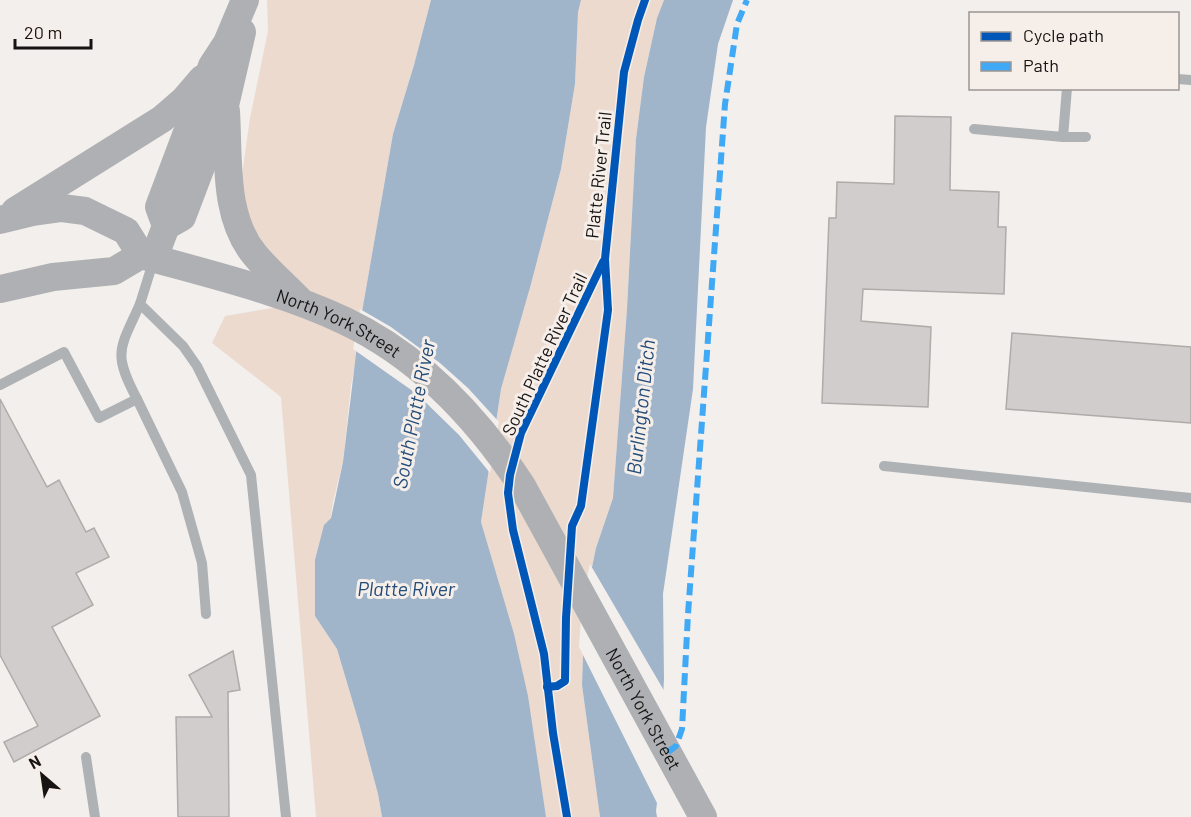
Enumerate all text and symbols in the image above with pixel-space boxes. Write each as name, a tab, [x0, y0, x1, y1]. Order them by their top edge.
scale bar	[15, 12, 92, 50]
legend	[969, 12, 1179, 90]
text: 20 m	[24, 21, 62, 43]
text: Cycle path	[1023, 24, 1104, 46]
text: Path	[1023, 54, 1059, 76]
street label: Platte River Trail	[580, 111, 616, 239]
street label: South Platte River Trail	[497, 269, 591, 439]
street label: North York Street	[274, 284, 405, 362]
water label: South Platte River	[387, 336, 439, 491]
water label: Burlington Ditch	[621, 338, 659, 476]
water label: Platte River	[357, 576, 456, 600]
street label: North York Street	[602, 644, 686, 774]
north arrow	[12, 745, 72, 805]
text: N	[25, 751, 44, 772]

